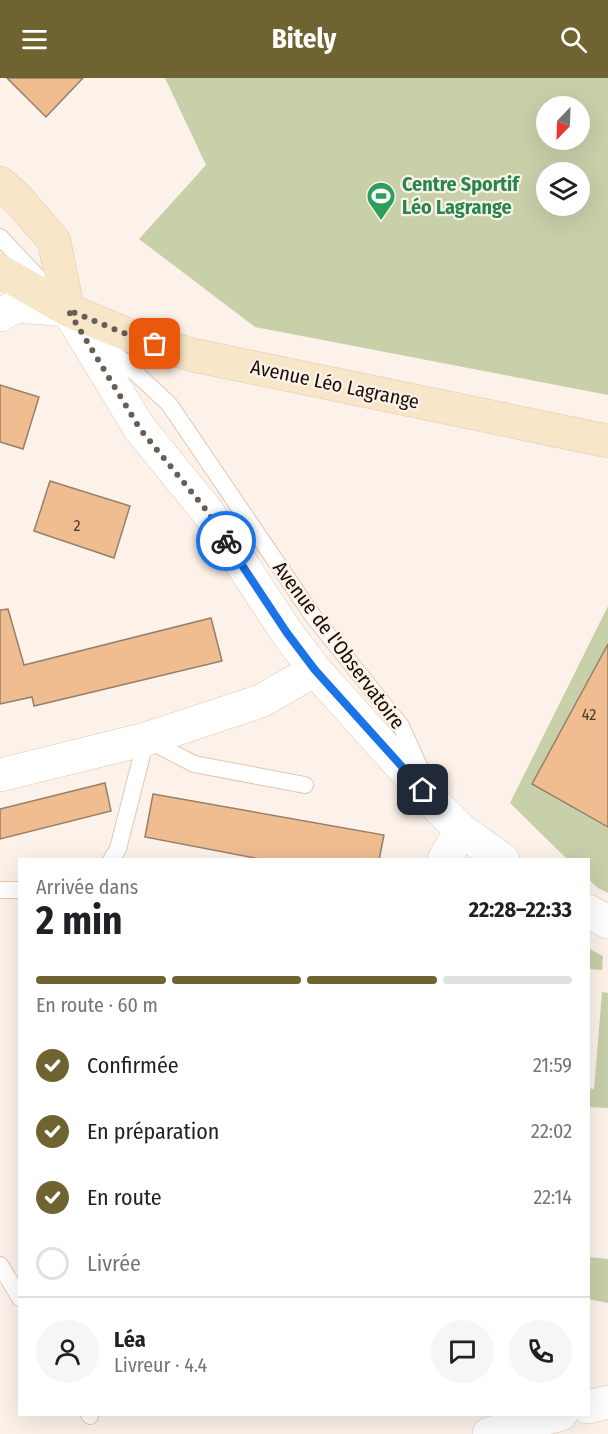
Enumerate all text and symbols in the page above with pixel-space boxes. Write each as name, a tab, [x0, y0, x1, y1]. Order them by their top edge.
icon: menu	[18, 23, 51, 56]
text: Bitely	[272, 23, 336, 55]
icon: search	[557, 23, 590, 56]
north arrow	[536, 96, 590, 150]
map controls	[536, 96, 590, 216]
button: layers	[536, 162, 590, 216]
place label: Centre Sportif Léo Lagrange	[402, 172, 520, 219]
sports icon: Centre Sportif Léo Lagrange	[365, 180, 397, 222]
pin	[129, 318, 180, 369]
icon: bag	[138, 327, 171, 360]
street label: Avenue Léo Lagrange	[249, 354, 421, 414]
courier	[196, 511, 256, 571]
house number: 2	[73, 516, 81, 535]
icon: bike	[210, 525, 243, 558]
street label: Avenue de l'Observatoire	[268, 556, 410, 734]
house number: 42	[582, 705, 596, 724]
pin	[397, 764, 448, 815]
icon: home	[406, 773, 439, 806]
text: Arrivée dans	[36, 875, 138, 899]
text: 22:28–22:33	[469, 896, 572, 923]
text: 2 min	[36, 898, 122, 944]
text: En route · 60 m	[36, 993, 158, 1017]
icon: check	[36, 1049, 69, 1082]
text: Confirmée	[87, 1052, 179, 1079]
text: 21:59	[533, 1053, 572, 1077]
icon: check	[36, 1115, 69, 1148]
text: En préparation	[87, 1118, 219, 1145]
text: 22:02	[531, 1119, 572, 1143]
icon: check	[36, 1181, 69, 1214]
text: En route	[87, 1184, 162, 1211]
text: 22:14	[533, 1185, 572, 1209]
text: Livrée	[87, 1250, 141, 1277]
button: person	[36, 1320, 99, 1383]
button: chat	[431, 1320, 494, 1383]
button: phone	[509, 1320, 572, 1383]
text: Léa	[114, 1326, 146, 1353]
text: Livreur · 4.4	[114, 1353, 207, 1377]

